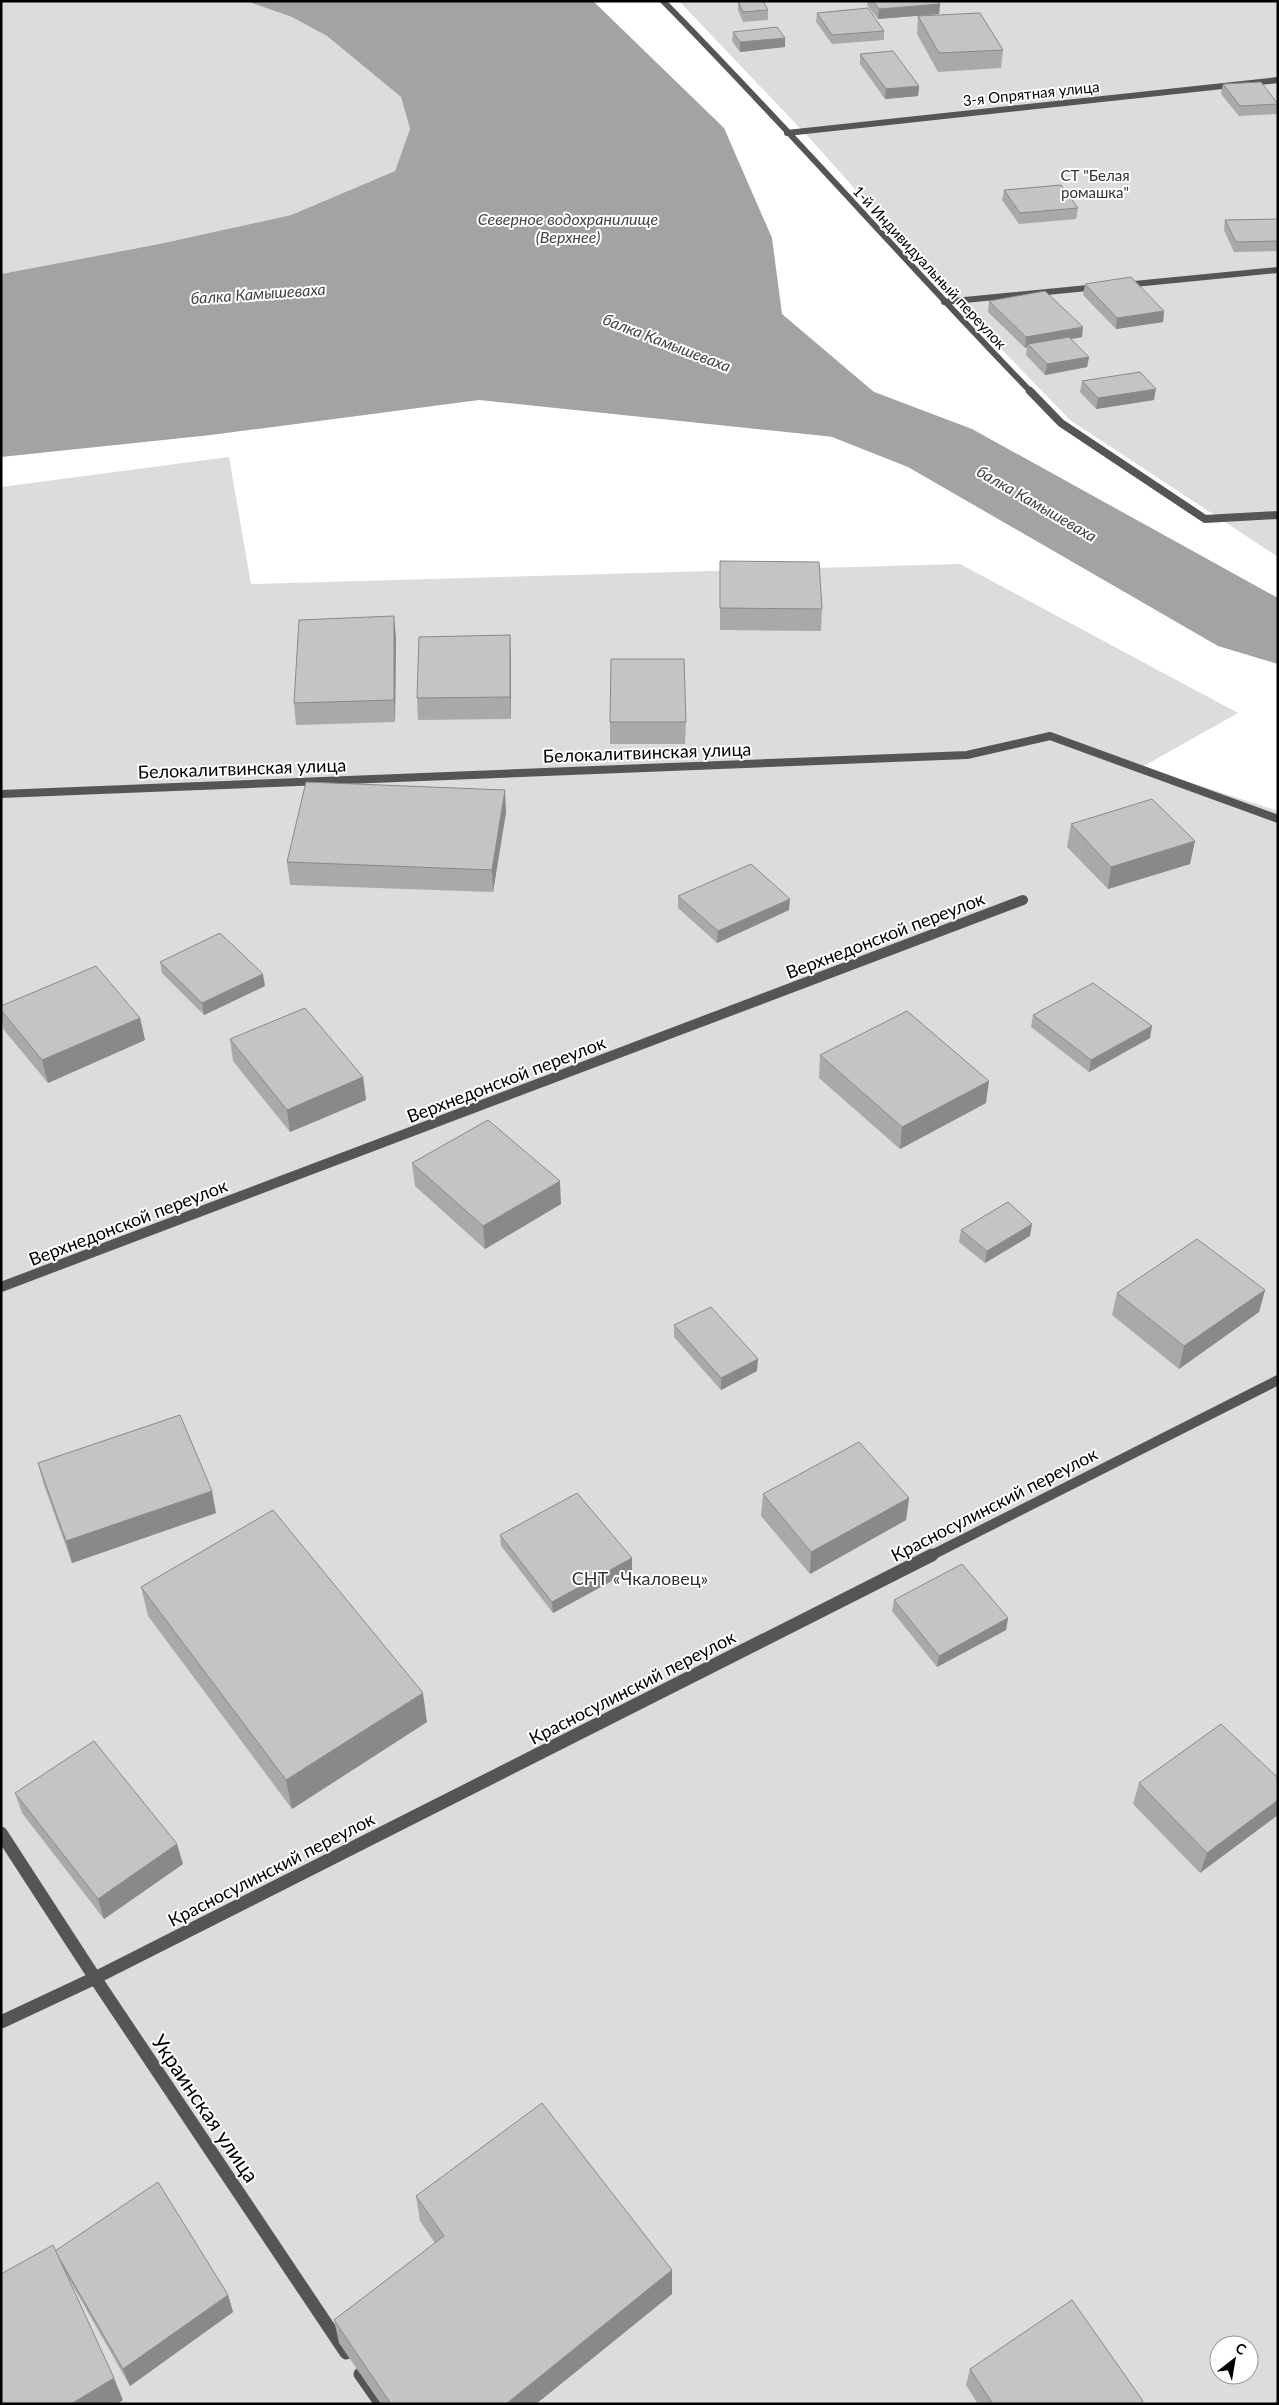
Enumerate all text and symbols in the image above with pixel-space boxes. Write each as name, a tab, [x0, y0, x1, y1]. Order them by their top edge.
street label: 3-я Опрятная улица	[962, 77, 1100, 109]
park label: СТ "Белая ромашка"	[1060, 166, 1130, 201]
street label: 1-й Индивидуальный переулок	[850, 182, 1011, 353]
water label: Северное водохранилище (Верхнее)	[478, 209, 658, 246]
water label: балка Камышеваха	[190, 279, 326, 307]
water label: балка Камышеваха	[600, 309, 734, 375]
water label: балка Камышеваха	[974, 461, 1100, 545]
street label: Белокалитвинская улица	[542, 737, 752, 767]
street label: Белокалитвинская улица	[137, 753, 347, 783]
street label: Верхнедонской переулок	[783, 887, 988, 983]
street label: Верхнедонской переулок	[404, 1031, 609, 1127]
street label: Верхнедонской переулок	[26, 1174, 231, 1270]
street label: Красносулинский переулок	[887, 1442, 1101, 1566]
park label: СНТ «Чкаловец»	[572, 1567, 708, 1589]
street label: Красносулинский переулок	[525, 1625, 739, 1749]
street label: Красносулинский переулок	[164, 1807, 378, 1931]
street label: Украинская улица	[147, 2029, 265, 2187]
north arrow	[1209, 2335, 1259, 2385]
text: С	[1233, 2339, 1250, 2358]

